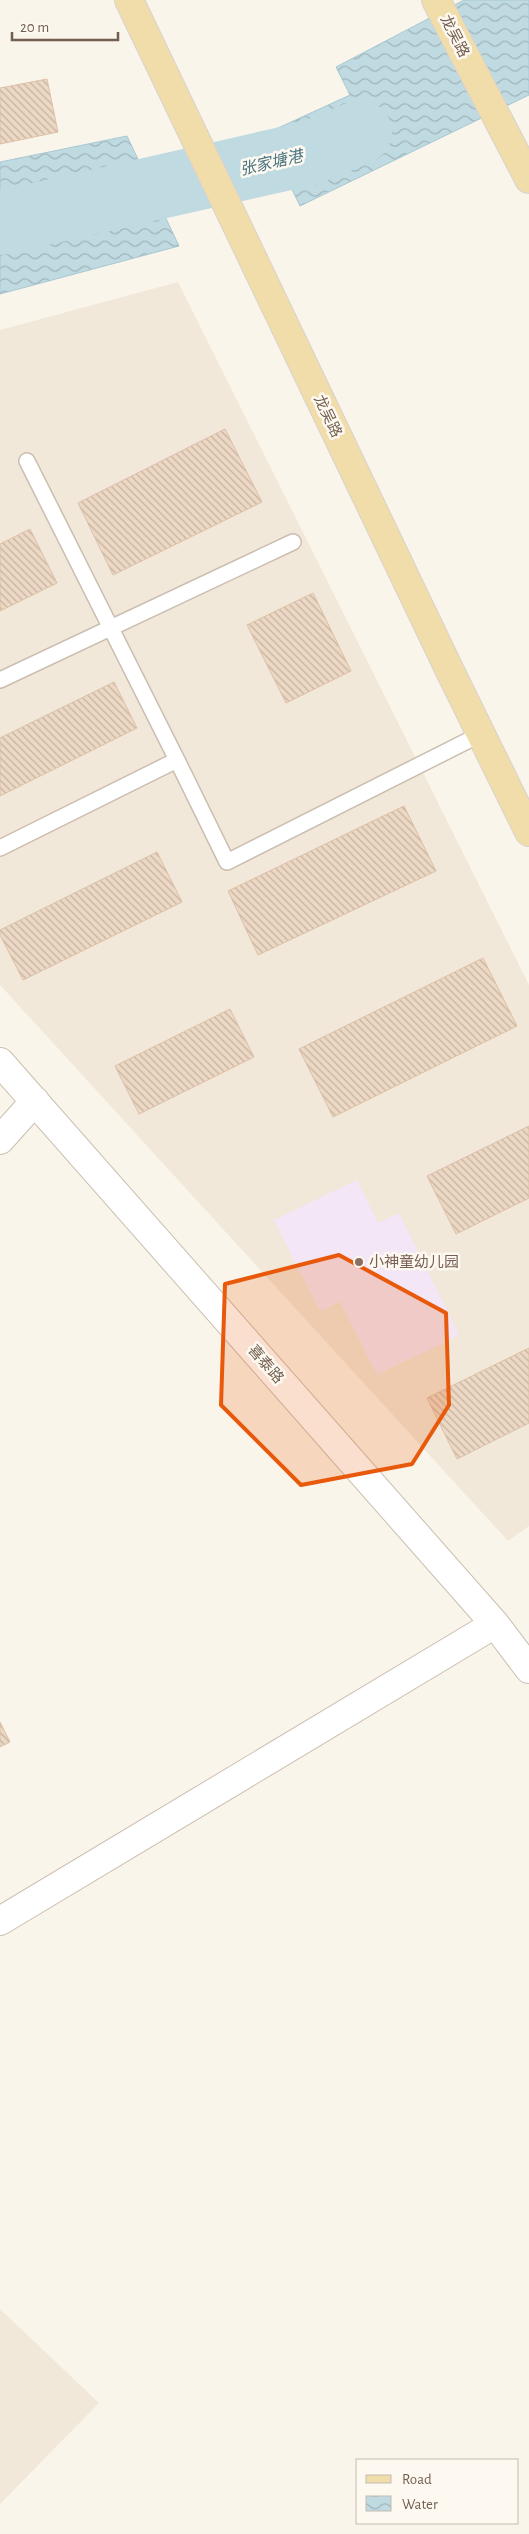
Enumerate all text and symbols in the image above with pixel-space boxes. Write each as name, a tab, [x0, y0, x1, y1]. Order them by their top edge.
scale bar	[12, 10, 119, 42]
street label: 龙吴路	[438, 12, 473, 60]
text: 20 m	[20, 20, 49, 35]
water label: 张家塘港	[238, 147, 306, 178]
street label: 龙吴路	[311, 392, 346, 440]
place label: 小神童幼儿园	[369, 1254, 459, 1270]
marker: 小神童幼儿园	[353, 1256, 365, 1268]
street label: 喜泰路	[245, 1342, 287, 1386]
legend	[356, 2459, 519, 2524]
text: Road	[402, 2472, 432, 2487]
text: Water	[402, 2497, 438, 2512]

